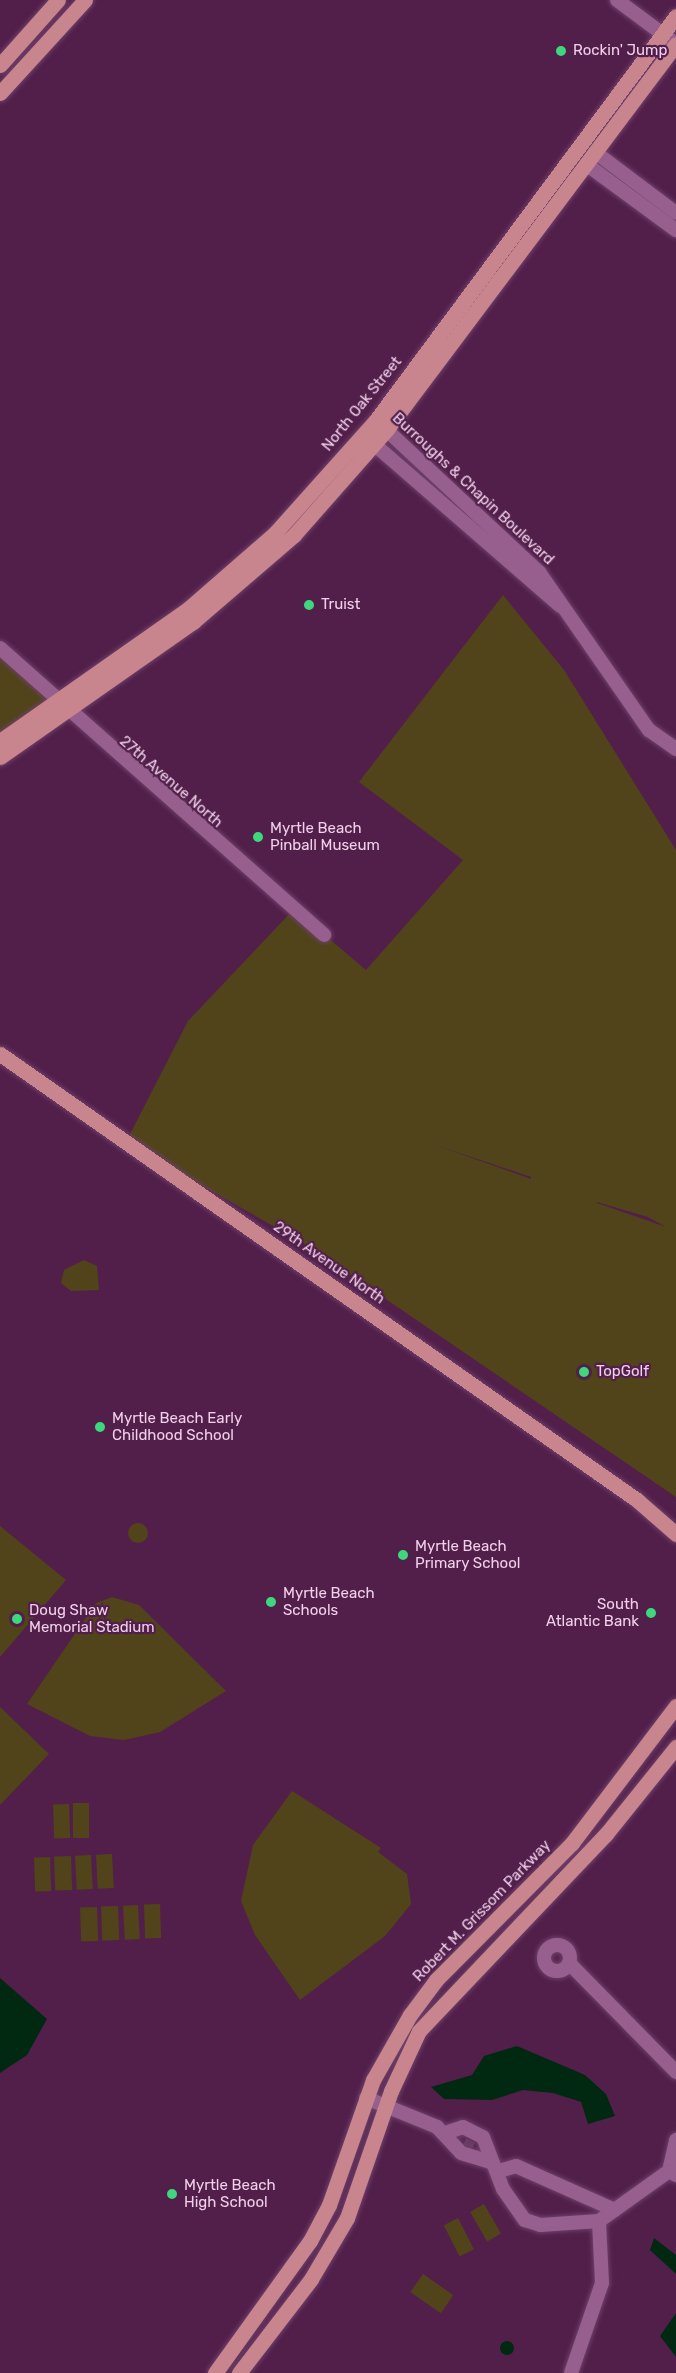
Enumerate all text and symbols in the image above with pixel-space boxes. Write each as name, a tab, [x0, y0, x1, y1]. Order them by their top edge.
place label: Rockin' Jump	[573, 42, 667, 60]
marker: Rockin' Jump	[554, 44, 568, 58]
street label: North Oak Street	[318, 353, 406, 455]
street label: Burroughs & Chapin Boulevard	[388, 409, 558, 569]
place label: Truist	[321, 596, 360, 614]
marker: Truist	[302, 598, 316, 612]
street label: 27th Avenue North	[116, 732, 226, 832]
place label: Myrtle Beach Pinball Museum	[270, 819, 380, 854]
marker: Myrtle Beach Pinball Museum	[251, 830, 265, 844]
street label: 29th Avenue North	[270, 1218, 388, 1308]
place label: TopGolf	[596, 1363, 649, 1381]
marker: TopGolf	[577, 1365, 591, 1379]
place label: Myrtle Beach Early Childhood School	[112, 1409, 242, 1444]
marker: Myrtle Beach Early Childhood School	[93, 1420, 107, 1434]
place label: Myrtle Beach Primary School	[415, 1537, 521, 1572]
marker: Myrtle Beach Primary School	[396, 1548, 410, 1562]
place label: Myrtle Beach Schools	[283, 1584, 375, 1619]
marker: Myrtle Beach Schools	[264, 1595, 278, 1609]
place label: South Atlantic Bank	[546, 1595, 639, 1630]
place label: Doug Shaw Memorial Stadium	[29, 1601, 155, 1636]
marker: South Atlantic Bank	[644, 1606, 658, 1620]
marker: Doug Shaw Memorial Stadium	[10, 1612, 24, 1626]
street label: Robert M. Grissom Parkway	[410, 1836, 554, 1986]
place label: Myrtle Beach High School	[184, 2176, 276, 2211]
marker: Myrtle Beach High School	[165, 2187, 179, 2201]

